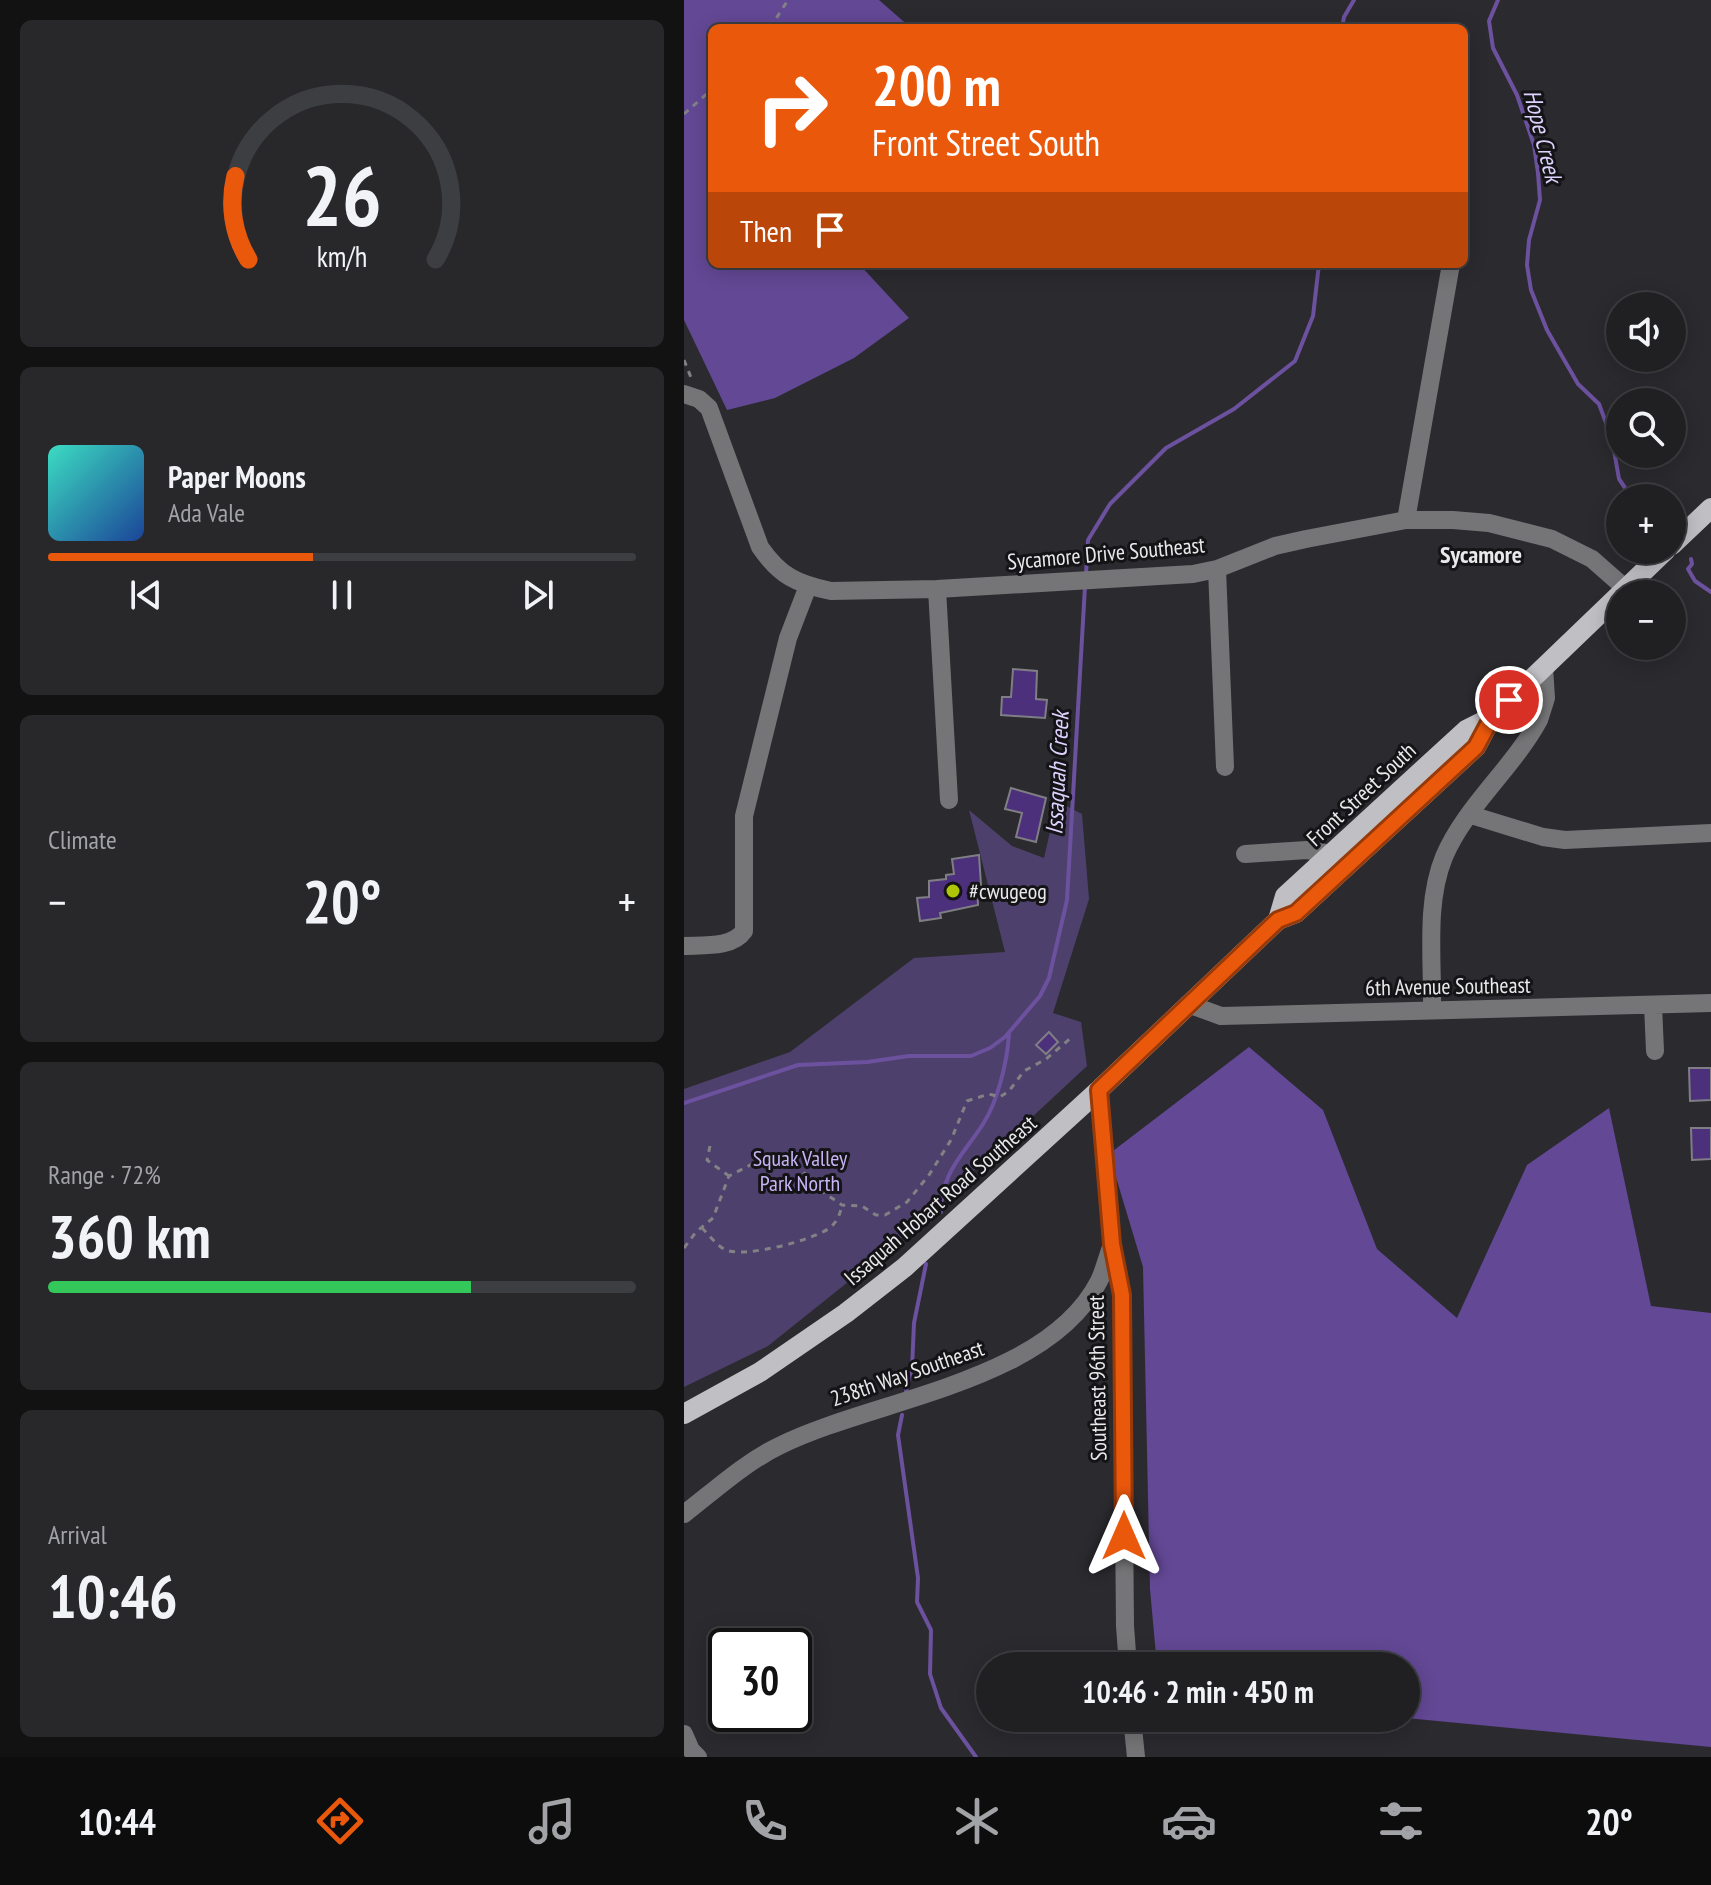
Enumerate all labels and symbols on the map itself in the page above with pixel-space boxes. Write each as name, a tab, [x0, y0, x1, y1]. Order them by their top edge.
water label: Hope Creek	[1516, 86, 1570, 188]
street label: Sycamore Drive Southeast	[1006, 530, 1206, 576]
district label: Sycamore	[1440, 539, 1522, 570]
pin	[1475, 666, 1543, 734]
water label: Issaquah Creek	[1038, 708, 1076, 836]
street label: Front Street South	[1300, 736, 1422, 852]
place label: #cwugeog	[969, 877, 1047, 905]
marker: #cwugeog	[944, 882, 962, 900]
street label: 6th Avenue Southeast	[1365, 971, 1531, 1001]
street label: Issaquah Hobart Road Southeast	[838, 1109, 1042, 1291]
park label: Squak Valley Park North	[753, 1144, 848, 1197]
street label: Southeast 96th Street	[1082, 1295, 1112, 1461]
street label: 238th Way Southeast	[827, 1334, 987, 1412]
position arrow	[1082, 1494, 1166, 1578]
speed limit sign: 30	[708, 1628, 812, 1732]

